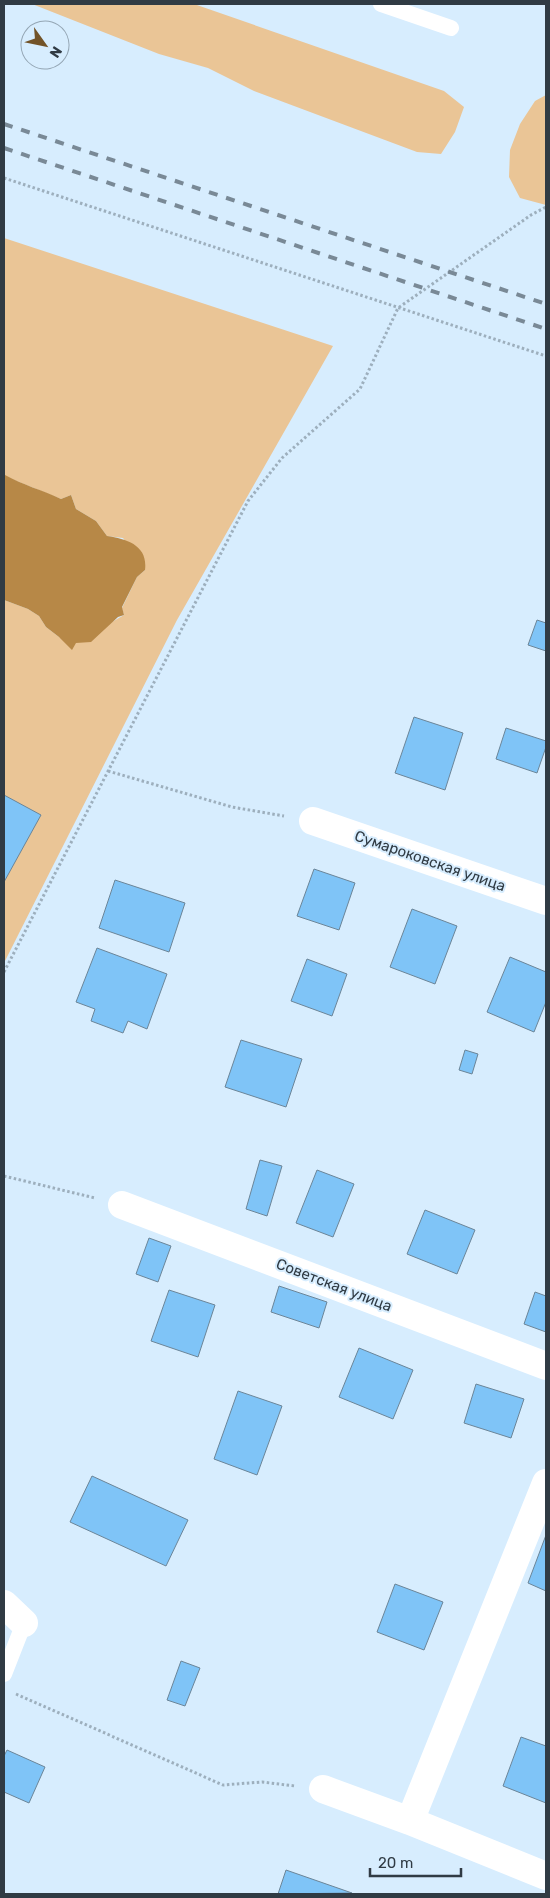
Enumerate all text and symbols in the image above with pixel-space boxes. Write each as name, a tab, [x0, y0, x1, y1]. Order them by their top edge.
north arrow	[20, 20, 70, 70]
text: N	[46, 43, 65, 61]
street label: Сумароковская улица	[352, 827, 508, 895]
street label: Советская улица	[273, 1255, 395, 1315]
scale bar	[370, 1846, 461, 1878]
text: 20 m	[378, 1854, 413, 1872]

